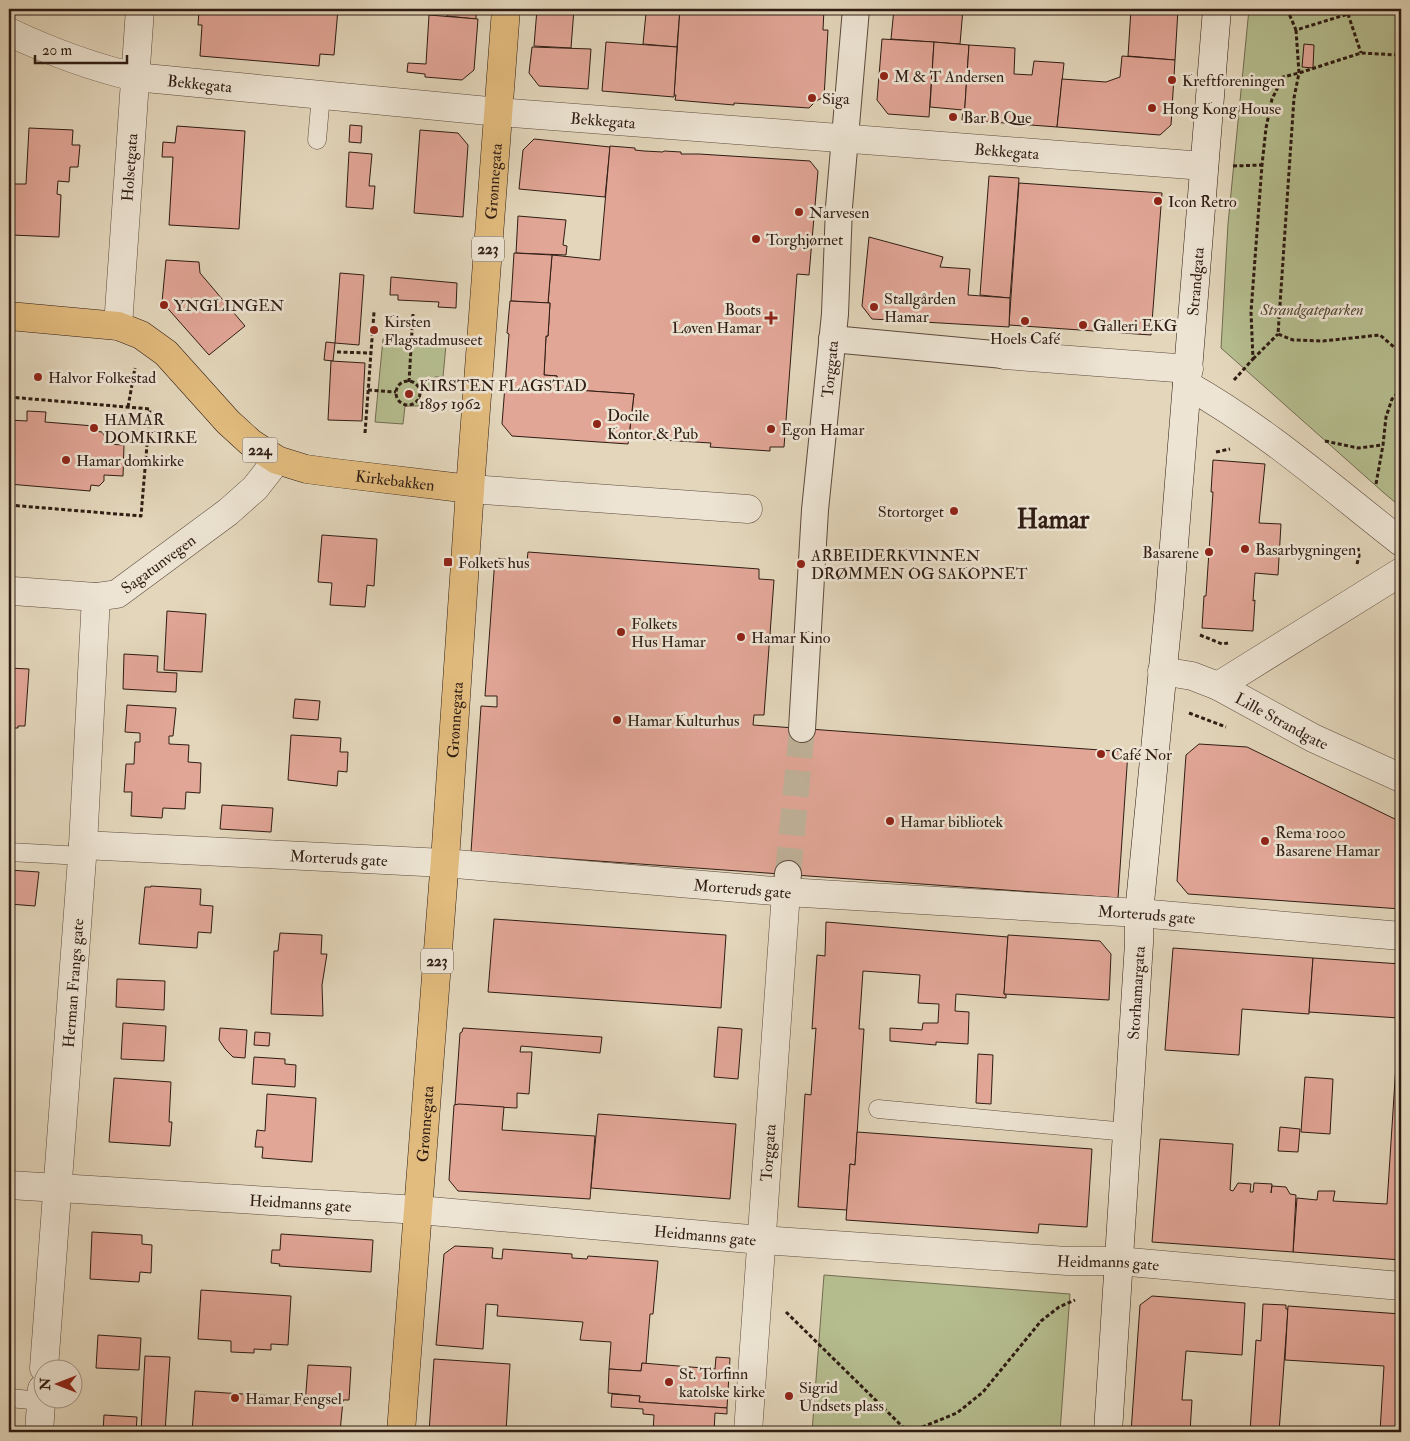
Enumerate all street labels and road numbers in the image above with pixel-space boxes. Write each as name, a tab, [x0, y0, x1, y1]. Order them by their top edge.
street label: Bekkegata	[166, 71, 233, 97]
street label: Bekkegata	[570, 109, 637, 133]
street label: Holsetgata	[118, 132, 142, 202]
street label: Bekkegata	[974, 139, 1040, 164]
street label: Grønnegata	[481, 142, 507, 220]
road number: 223	[472, 236, 504, 262]
street label: Strandgata	[1183, 246, 1209, 317]
street label: Torggata	[818, 339, 843, 399]
road number: 224	[242, 438, 278, 462]
street label: Kirkebakken	[354, 466, 436, 496]
street label: Sagatunvegen	[117, 530, 200, 599]
street label: Grønnegata	[443, 681, 468, 759]
street label: Lille Strandgate	[1231, 688, 1332, 755]
street label: Morteruds gate	[289, 846, 388, 871]
street label: Morteruds gate	[693, 875, 792, 903]
street label: Morteruds gate	[1097, 902, 1197, 929]
street label: Herman Frangs gate	[59, 917, 89, 1049]
street label: Storhamargata	[1124, 945, 1150, 1040]
road number: 223	[421, 948, 453, 974]
street label: Grønnegata	[413, 1085, 439, 1163]
street label: Torggata	[757, 1123, 781, 1182]
street label: Heidmanns gate	[249, 1191, 352, 1217]
street label: Heidmanns gate	[653, 1222, 757, 1251]
street label: Heidmanns gate	[1056, 1251, 1160, 1276]

